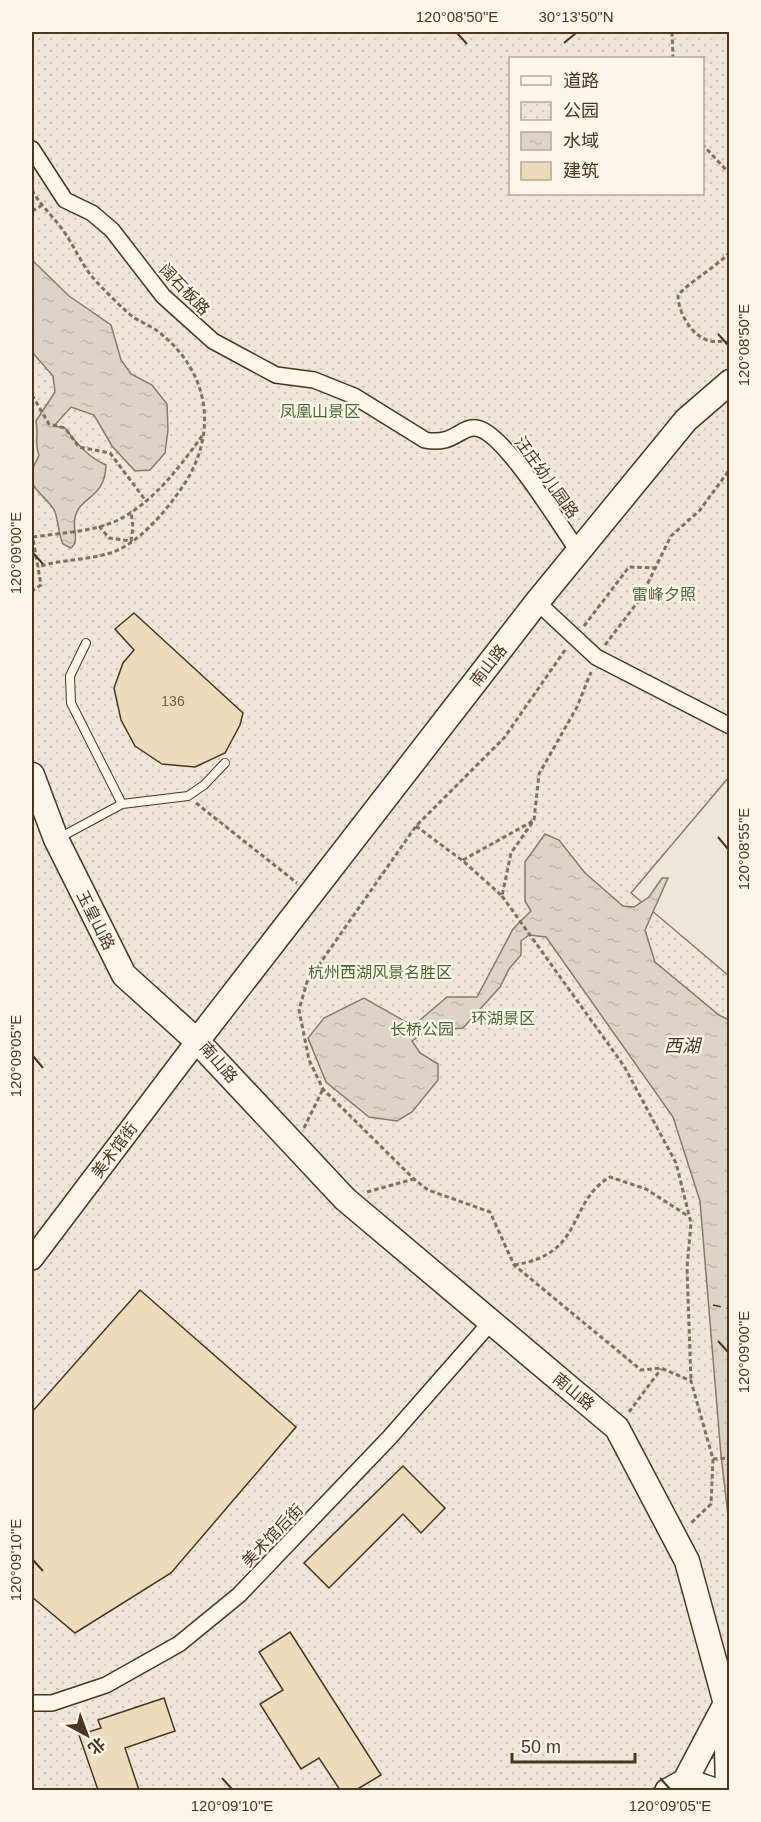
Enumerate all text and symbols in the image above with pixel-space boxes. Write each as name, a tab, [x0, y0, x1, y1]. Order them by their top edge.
text: 120°08'50"E	[416, 8, 498, 25]
text: 30°13'50"N	[538, 8, 614, 25]
legend	[509, 57, 704, 195]
text: 道路	[563, 71, 599, 91]
text: 公园	[563, 101, 599, 121]
text: 水域	[563, 131, 599, 151]
text: 建筑	[563, 161, 599, 181]
street label: 阔石板路	[156, 260, 213, 318]
text: 120°08'50"E	[735, 304, 752, 386]
park label: 凤凰山景区	[280, 403, 360, 420]
street label: 汪庄幼儿园路	[512, 433, 582, 521]
text: 120°09'00"E	[7, 512, 24, 594]
park label: 雷峰夕照	[632, 586, 696, 603]
street label: 南山路	[467, 641, 510, 689]
house number: 136	[161, 693, 185, 709]
text: 120°08'55"E	[735, 808, 752, 890]
street label: 玉皇山路	[73, 888, 118, 953]
park label: 杭州西湖风景名胜区	[308, 964, 452, 981]
park label: 环湖景区	[471, 1010, 535, 1027]
text: 120°09'05"E	[7, 1015, 24, 1097]
park label: 长桥公园	[390, 1021, 454, 1038]
water label: 西湖	[664, 1036, 703, 1056]
street label: 南山路	[196, 1039, 241, 1086]
street label: 美术馆街	[88, 1120, 140, 1181]
text: 120°09'00"E	[735, 1311, 752, 1393]
street label: 南山路	[550, 1369, 598, 1413]
street label: 美术馆后街	[238, 1501, 306, 1570]
text: 120°09'10"E	[7, 1519, 24, 1601]
north arrow	[57, 1705, 117, 1765]
scale bar	[512, 1726, 635, 1764]
text: 北	[85, 1734, 108, 1758]
text: 50 m	[521, 1737, 561, 1757]
text: 120°09'10"E	[191, 1797, 273, 1814]
text: 120°09'05"E	[629, 1797, 711, 1814]

